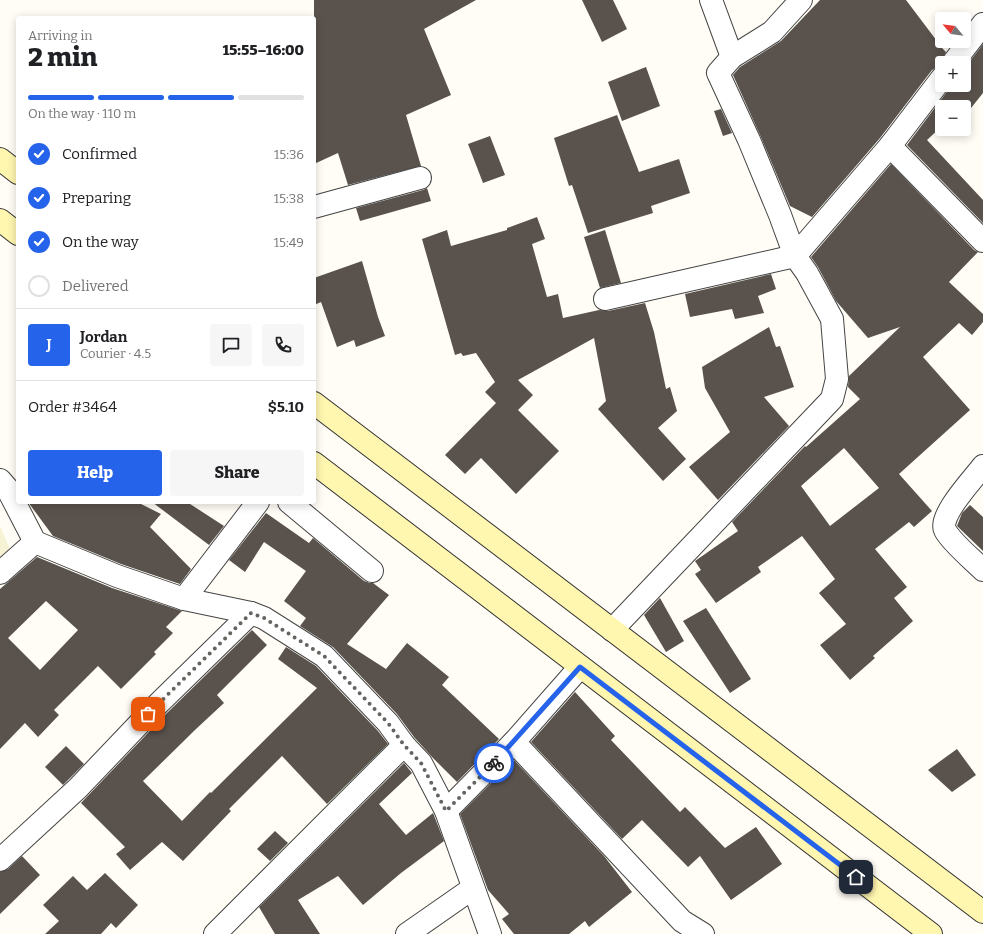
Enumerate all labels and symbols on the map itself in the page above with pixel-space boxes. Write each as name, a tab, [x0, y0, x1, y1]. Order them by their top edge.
north arrow	[935, 12, 971, 48]
pin	[131, 697, 165, 731]
courier	[474, 743, 514, 783]
pin	[839, 860, 873, 894]

